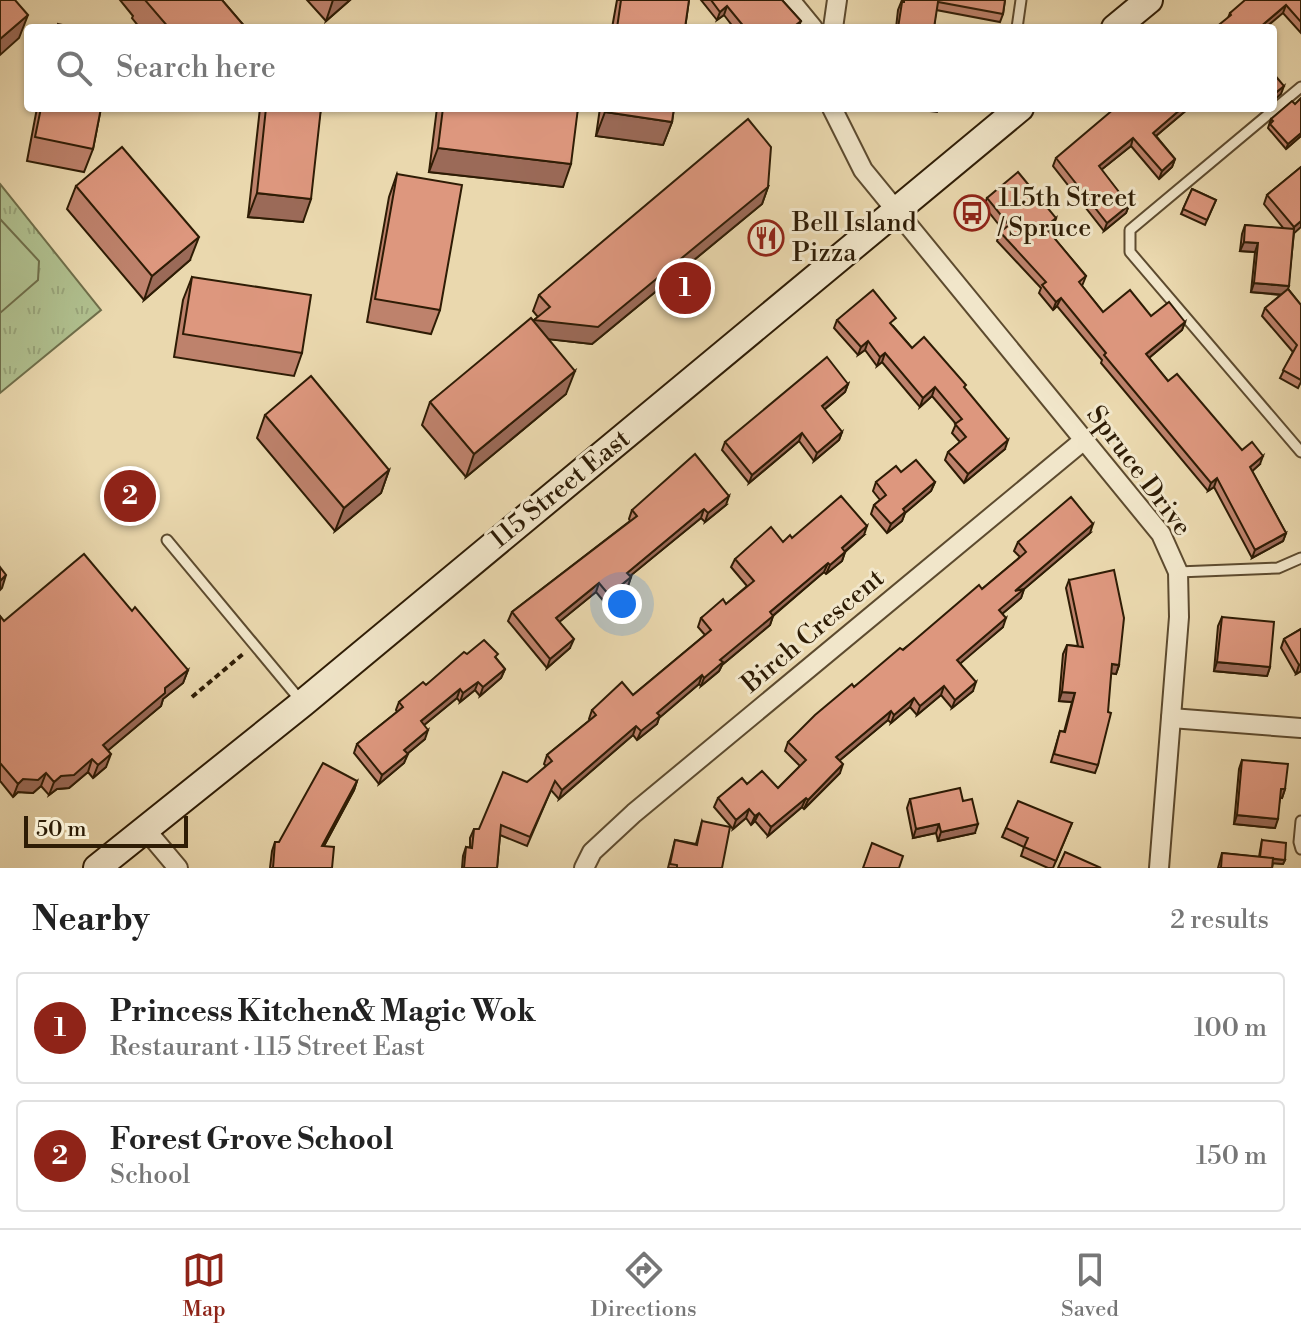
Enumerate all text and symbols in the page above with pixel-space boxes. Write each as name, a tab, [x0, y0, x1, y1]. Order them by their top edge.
search box	[24, 24, 1277, 112]
icon: search	[52, 46, 96, 90]
text: Search here	[116, 49, 276, 87]
place label: 115th Street / Spruce	[997, 182, 1137, 244]
bus stop icon: 115th Street / Spruce	[953, 194, 991, 232]
place label: Bell Island Pizza	[791, 207, 917, 269]
restaurant icon: Bell Island Pizza	[747, 219, 785, 257]
pin: 1	[659, 258, 711, 318]
street label: Spruce Drive	[1080, 400, 1198, 542]
street label: 115 Street East	[484, 423, 636, 555]
pin: 2	[104, 466, 156, 526]
street label: Birch Crescent	[735, 562, 891, 700]
your location	[602, 584, 642, 624]
scale bar	[24, 812, 188, 848]
text: 50 m	[36, 816, 87, 843]
text: Nearby	[32, 899, 150, 941]
text: 2 results	[1170, 904, 1269, 936]
text: Princess Kitchen& Magic Wok	[110, 993, 535, 1031]
text: 1	[54, 1012, 66, 1044]
text: 100 m	[1194, 1012, 1267, 1044]
text: Restaurant · 115 Street East	[110, 1031, 425, 1063]
text: Forest Grove School	[110, 1121, 393, 1159]
text: 2	[52, 1140, 68, 1172]
text: 150 m	[1196, 1140, 1267, 1172]
text: School	[110, 1159, 190, 1191]
tab: Map	[182, 1248, 226, 1323]
tab: Directions	[591, 1248, 697, 1323]
tab: Saved	[1061, 1248, 1119, 1323]

